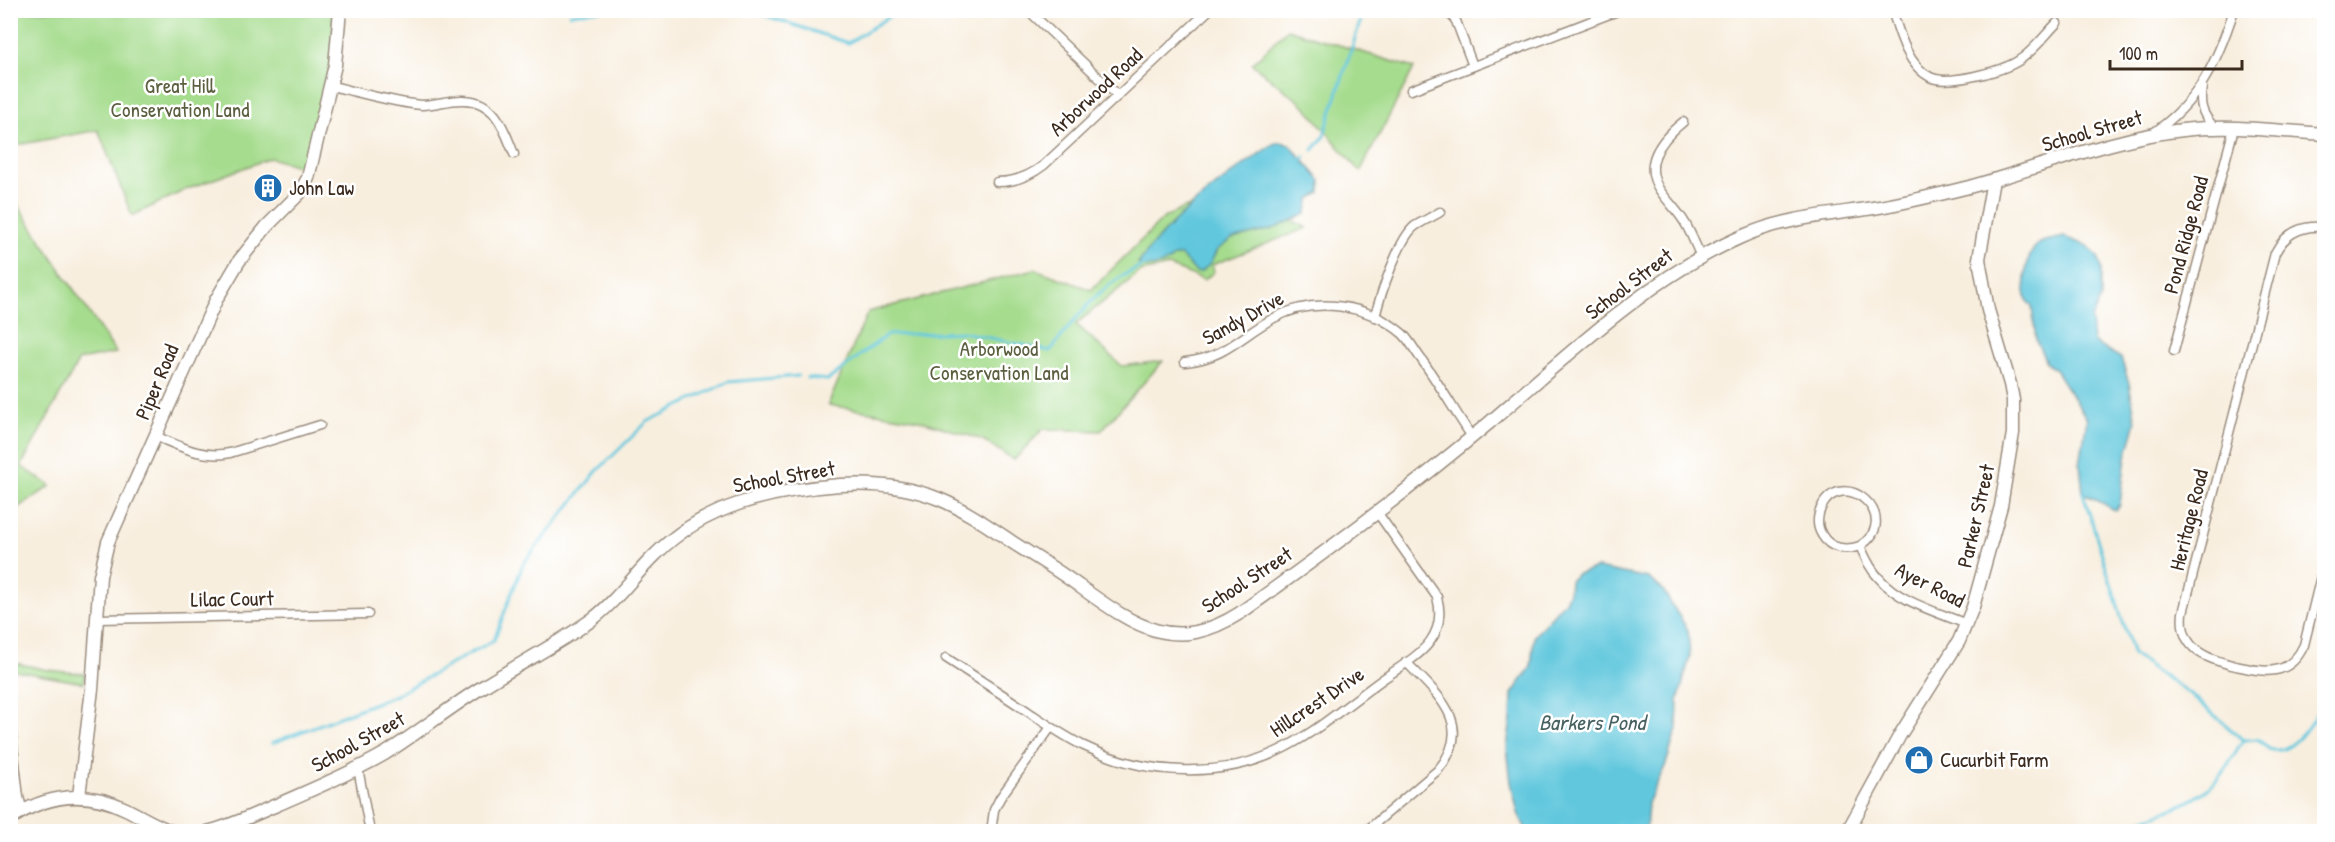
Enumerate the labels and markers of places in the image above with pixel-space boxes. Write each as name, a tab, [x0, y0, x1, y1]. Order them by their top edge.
building icon: John Law	[252, 172, 284, 204]
place label: John Law	[289, 173, 354, 202]
shop icon: Cucurbit Farm	[1903, 744, 1935, 776]
place label: Cucurbit Farm	[1940, 745, 2048, 774]

